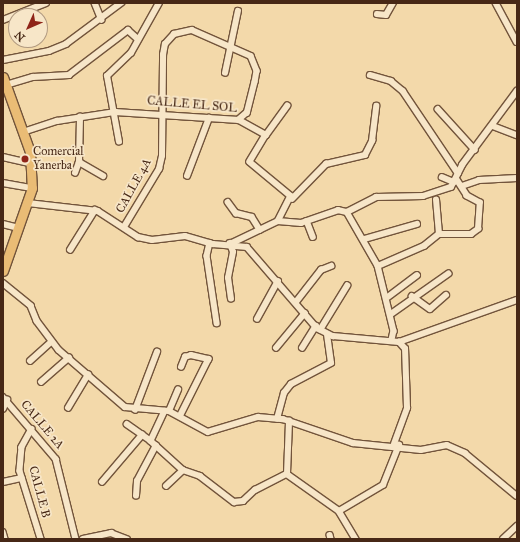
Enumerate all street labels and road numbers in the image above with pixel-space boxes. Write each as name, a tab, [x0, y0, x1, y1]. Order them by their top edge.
street label: CALLE EL SOL	[147, 94, 237, 116]
street label: CALLE 4A	[113, 156, 155, 216]
street label: CALLE 2A	[17, 398, 67, 452]
street label: CALLE B	[25, 464, 53, 520]

